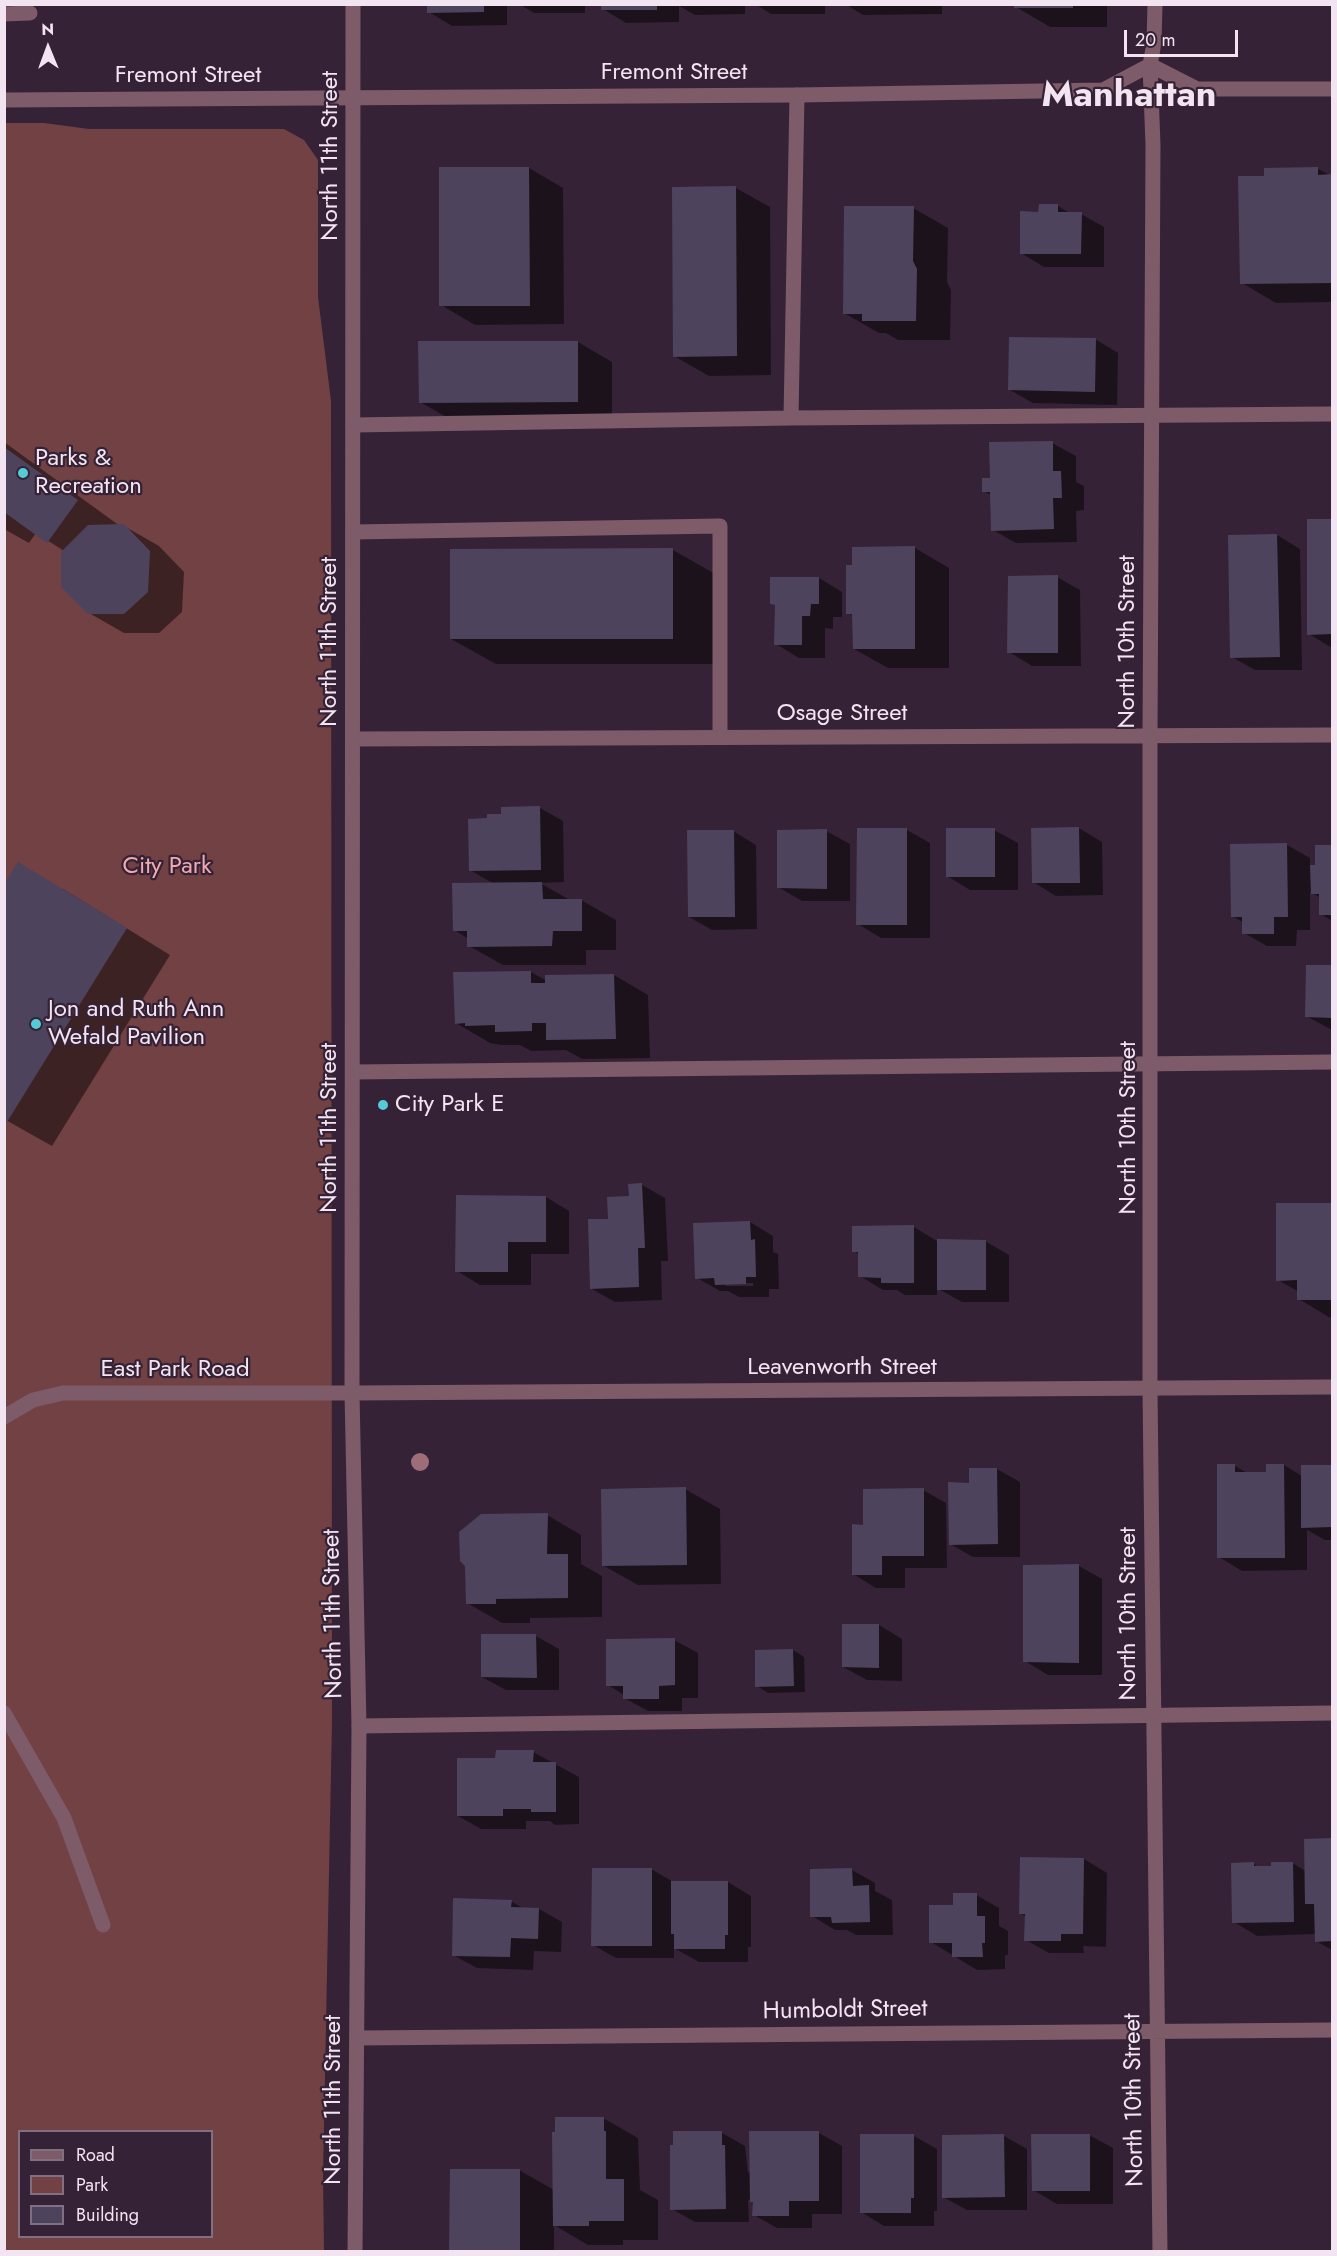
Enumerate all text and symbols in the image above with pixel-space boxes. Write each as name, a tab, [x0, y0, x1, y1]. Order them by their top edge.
north arrow	[18, 18, 78, 78]
text: N	[41, 18, 54, 41]
scale bar	[1127, 18, 1241, 56]
text: 20 m	[1135, 27, 1175, 53]
street label: Fremont Street	[601, 59, 747, 87]
street label: Fremont Street	[115, 62, 261, 90]
street label: North 11th Street	[317, 71, 345, 241]
district label: Manhattan	[1041, 75, 1217, 119]
place label: Parks & Recreation	[35, 445, 142, 501]
marker: Parks & Recreation	[16, 466, 30, 480]
street label: North 10th Street	[1114, 555, 1142, 729]
street label: North 11th Street	[316, 557, 344, 727]
street label: Osage Street	[777, 700, 907, 728]
park label: City Park	[123, 853, 211, 881]
place label: Jon and Ruth Ann Wefald Pavilion	[48, 996, 224, 1052]
marker: Jon and Ruth Ann Wefald Pavilion	[29, 1017, 43, 1031]
street label: North 10th Street	[1115, 1041, 1143, 1215]
street label: North 11th Street	[316, 1043, 344, 1213]
place label: City Park E	[395, 1091, 504, 1119]
marker: City Park E	[376, 1098, 390, 1112]
street label: Leavenworth Street	[747, 1354, 937, 1382]
street label: East Park Road	[100, 1356, 250, 1384]
street label: North 10th Street	[1115, 1527, 1143, 1701]
street label: North 11th Street	[318, 1529, 350, 1699]
street label: Humboldt Street	[762, 1995, 928, 2027]
street label: North 10th Street	[1119, 2013, 1151, 2187]
street label: North 11th Street	[320, 2015, 348, 2185]
legend	[18, 2130, 213, 2238]
text: Road	[76, 2142, 115, 2168]
text: Park	[76, 2172, 108, 2198]
text: Building	[76, 2202, 139, 2228]

